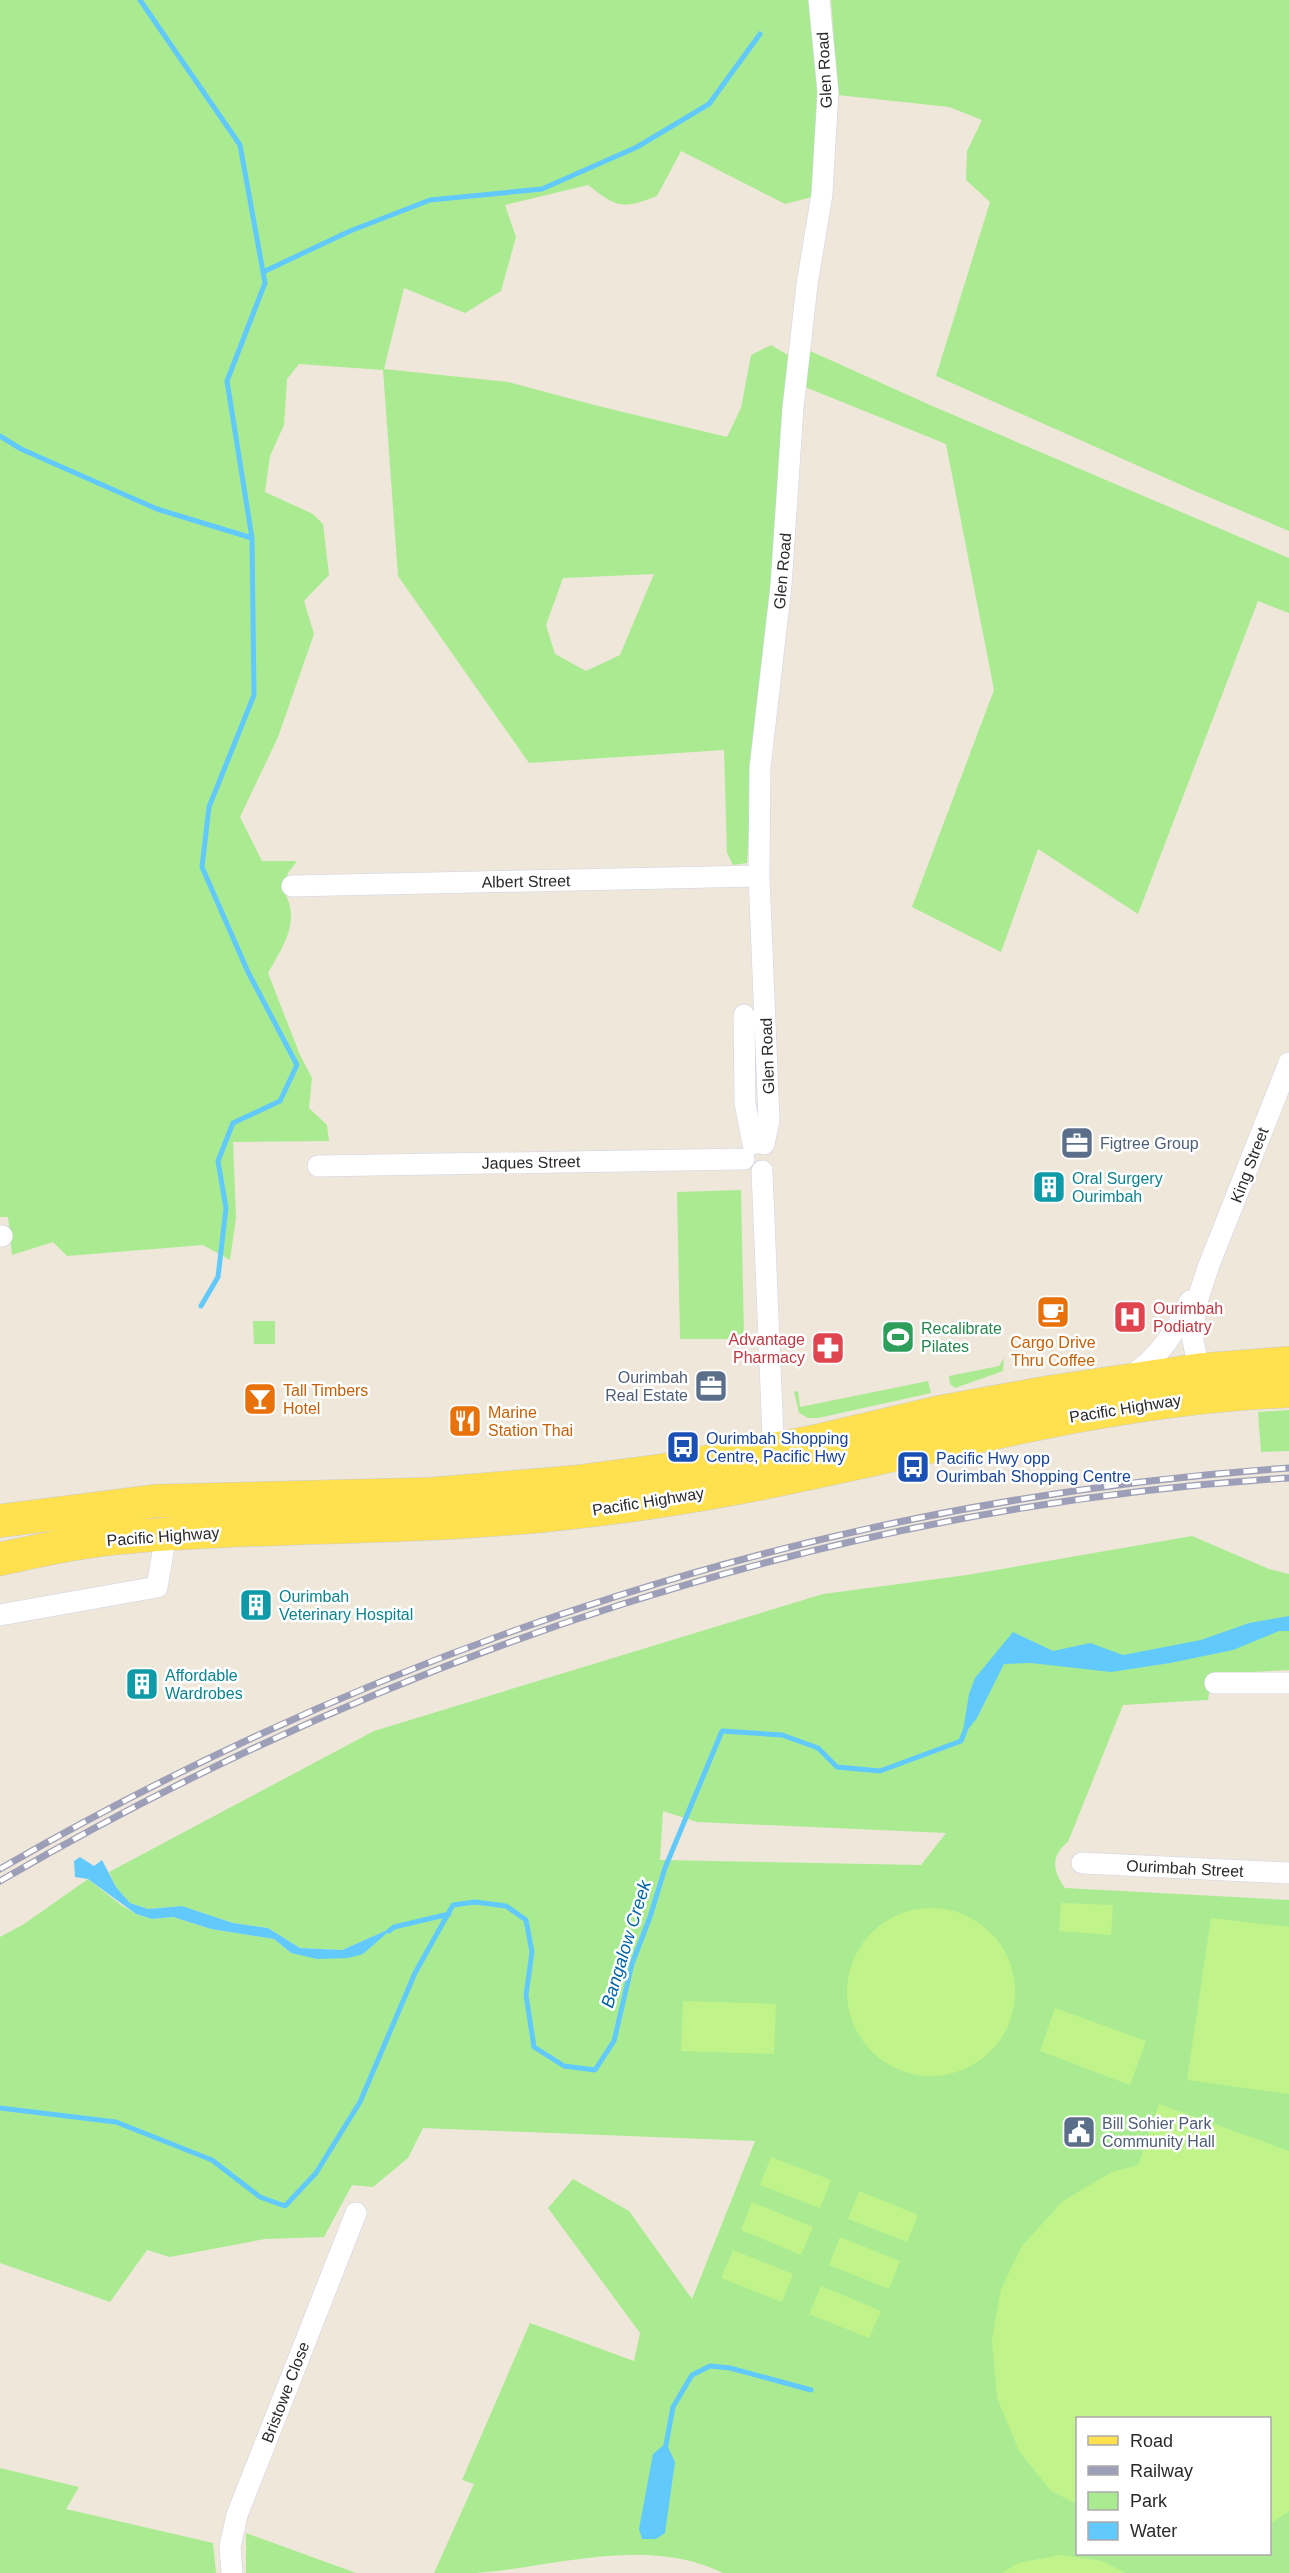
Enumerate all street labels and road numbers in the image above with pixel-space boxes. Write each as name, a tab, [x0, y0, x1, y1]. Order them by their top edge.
street label: Glen Road	[814, 31, 835, 109]
street label: Glen Road	[771, 532, 794, 610]
street label: Albert Street	[481, 872, 571, 891]
street label: Glen Road	[758, 1017, 777, 1095]
street label: King Street	[1227, 1125, 1272, 1205]
street label: Jaques Street	[482, 1153, 581, 1172]
street label: Pacific Highway	[1068, 1391, 1182, 1426]
street label: Pacific Highway	[591, 1484, 705, 1519]
street label: Pacific Highway	[106, 1524, 220, 1549]
street label: Ourimbah Street	[1126, 1857, 1245, 1880]
street label: Bristowe Close	[258, 2339, 313, 2445]

